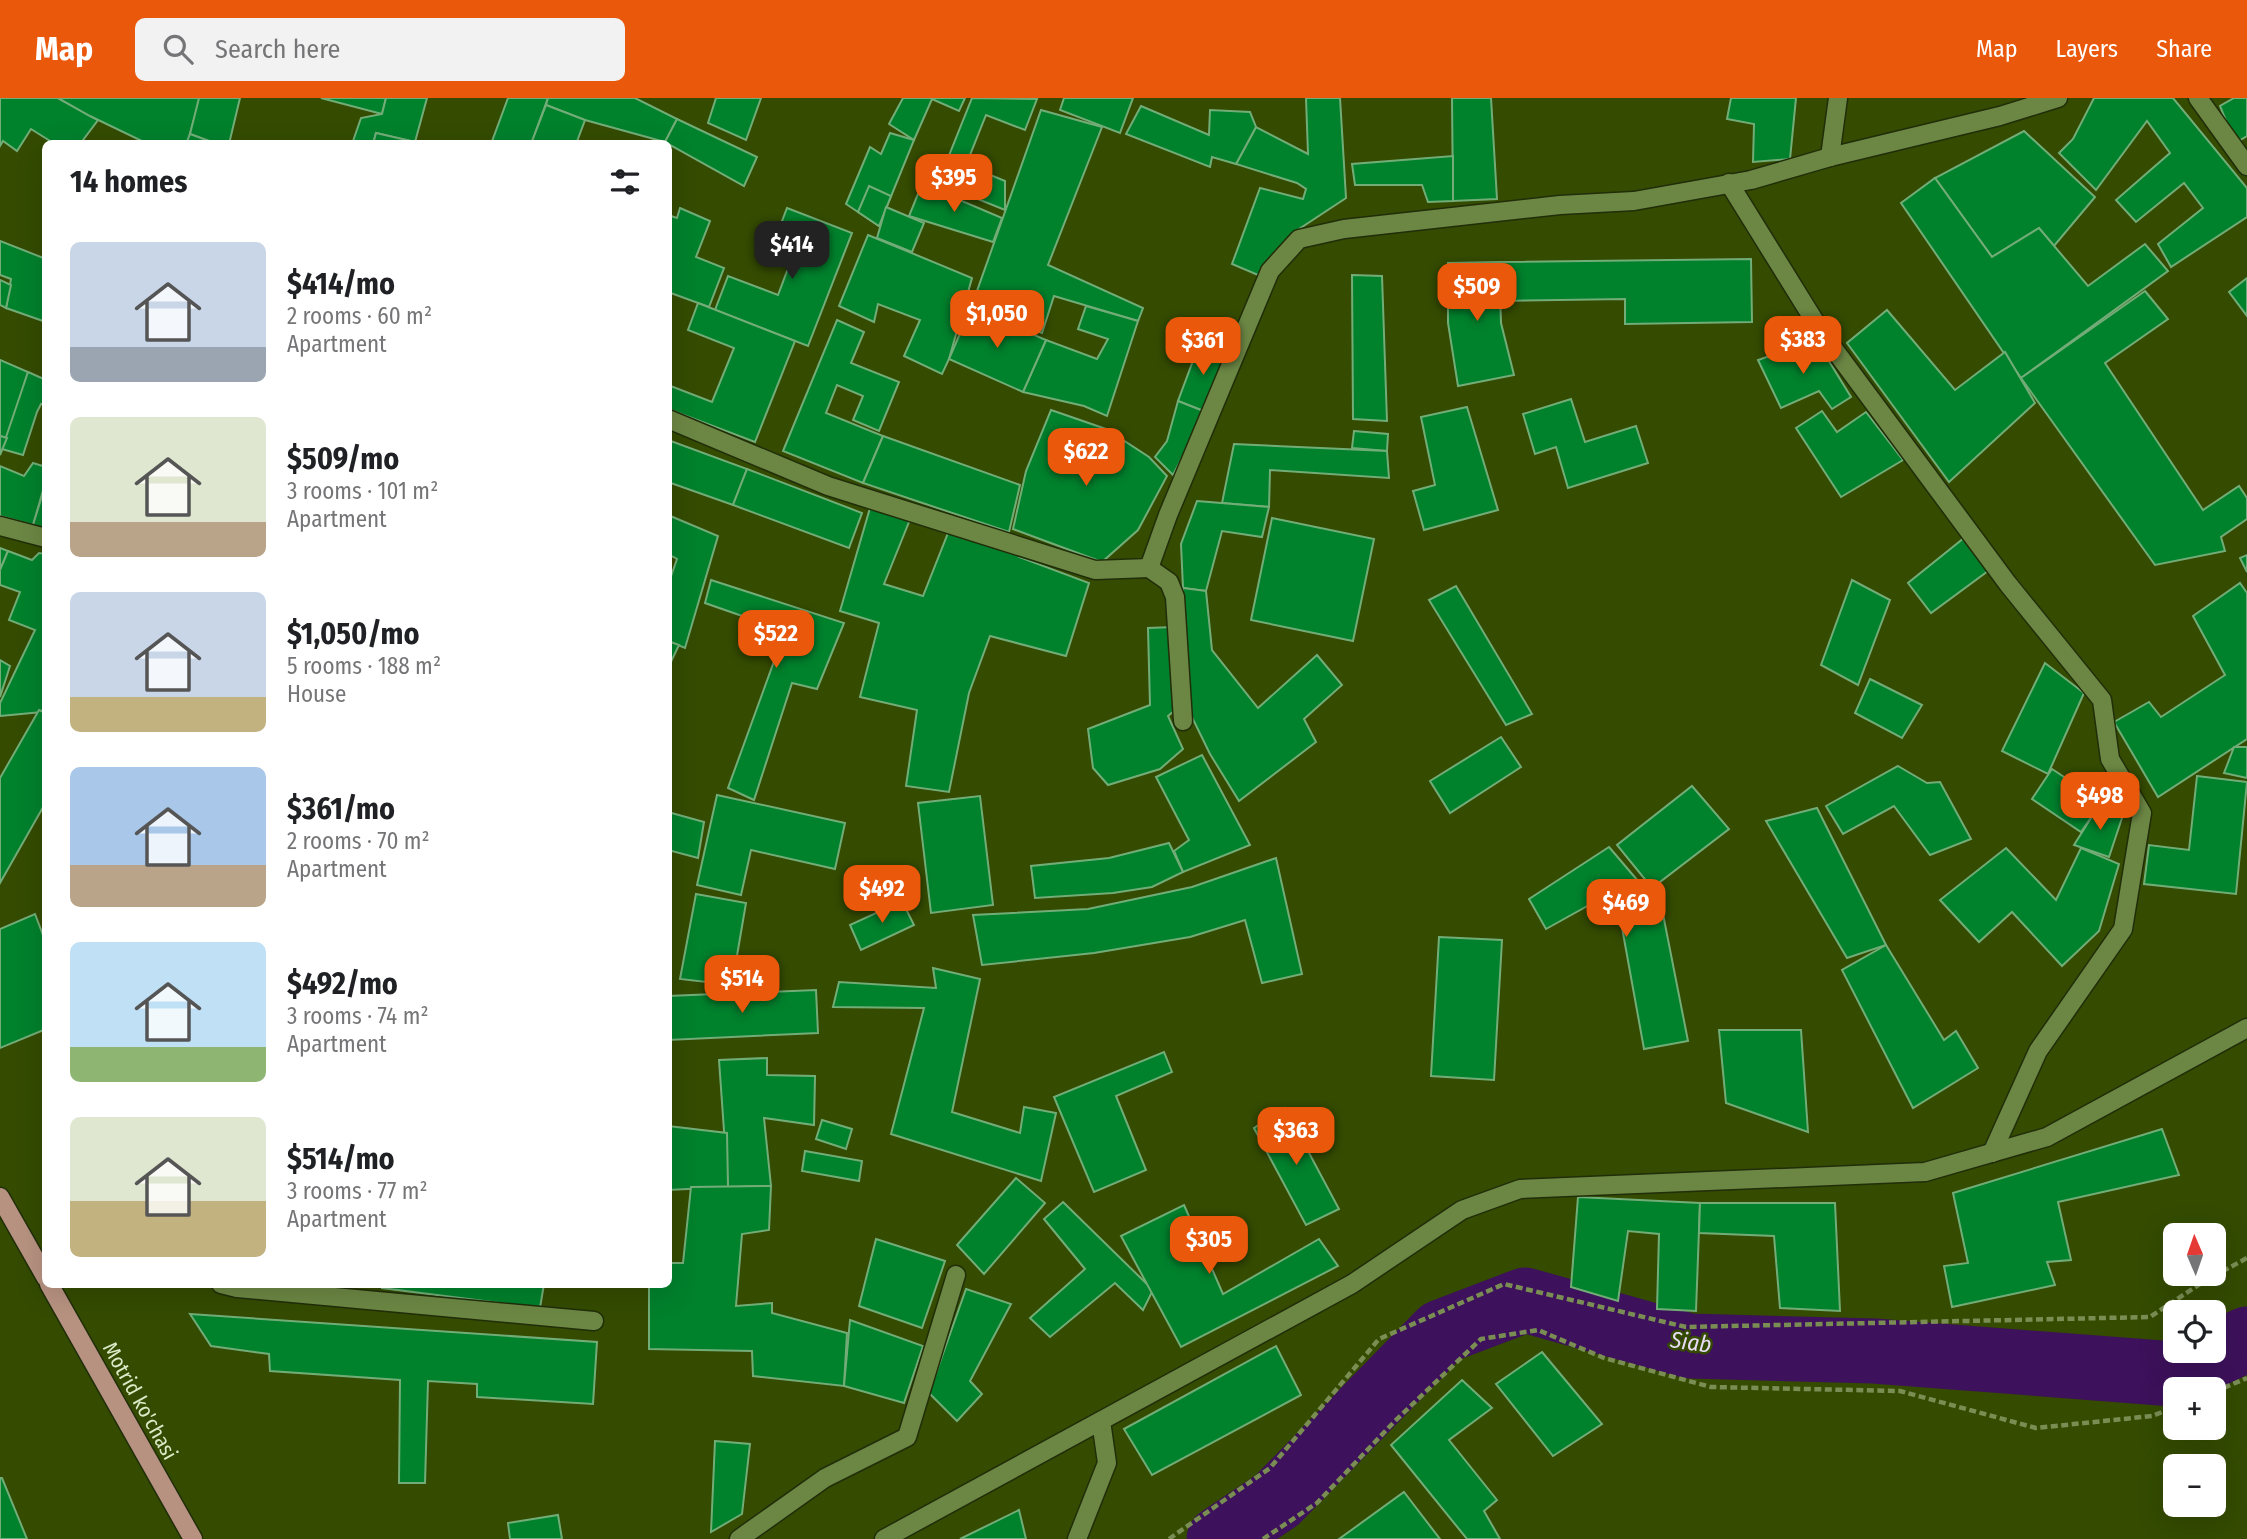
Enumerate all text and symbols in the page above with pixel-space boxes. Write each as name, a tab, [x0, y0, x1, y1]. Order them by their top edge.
search box	[135, 18, 625, 81]
text: Map	[35, 29, 93, 69]
icon: search	[159, 30, 197, 68]
text: Search here	[215, 34, 340, 65]
text: Map	[1976, 35, 2018, 63]
text: Layers	[2056, 35, 2118, 63]
text: Share	[2156, 35, 2212, 63]
pin: $395	[913, 155, 995, 214]
icon: filters	[606, 163, 644, 201]
text: $395	[931, 163, 977, 191]
text: 14 homes	[70, 164, 187, 200]
pin: $414	[751, 222, 833, 281]
text: $414	[770, 230, 814, 258]
pin: $509	[1436, 264, 1518, 323]
text: $414/mo	[287, 266, 395, 302]
icon: home	[126, 270, 210, 354]
text: $509	[1453, 272, 1501, 300]
pin: $1,050	[940, 290, 1054, 350]
text: $1,050	[966, 299, 1028, 327]
text: 2 rooms · 60 m²	[287, 302, 432, 330]
pin: $383	[1762, 316, 1844, 376]
pin: $361	[1162, 317, 1244, 377]
text: $383	[1780, 325, 1826, 353]
text: $361	[1182, 326, 1224, 354]
text: Apartment	[287, 330, 387, 358]
pin: $622	[1045, 428, 1127, 488]
text: $622	[1064, 437, 1108, 465]
text: $509/mo	[287, 441, 399, 477]
icon: home	[126, 445, 210, 529]
text: 3 rooms · 101 m²	[287, 477, 438, 505]
text: Apartment	[287, 505, 387, 533]
pin: $522	[735, 610, 817, 670]
text: $1,050/mo	[287, 616, 419, 652]
text: $522	[754, 619, 798, 647]
icon: home	[126, 620, 210, 704]
text: 5 rooms · 188 m²	[287, 652, 441, 680]
text: House	[287, 680, 346, 708]
pin: $498	[2059, 772, 2141, 832]
text: $498	[2077, 781, 2123, 809]
text: $361/mo	[287, 791, 395, 827]
icon: home	[126, 795, 210, 879]
text: 2 rooms · 70 m²	[287, 827, 430, 855]
text: Apartment	[287, 855, 387, 883]
pin: $492	[841, 866, 923, 925]
text: $492	[859, 874, 905, 902]
pin: $469	[1585, 880, 1667, 939]
text: $469	[1603, 888, 1649, 916]
pin: $514	[701, 956, 783, 1015]
text: $514	[720, 964, 764, 992]
text: $492/mo	[287, 966, 398, 1002]
icon: home	[126, 970, 210, 1054]
text: 3 rooms · 74 m²	[287, 1002, 429, 1030]
text: Apartment	[287, 1030, 387, 1058]
pin: $363	[1255, 1108, 1337, 1167]
text: $363	[1273, 1116, 1319, 1144]
text: $514/mo	[287, 1141, 395, 1177]
icon: home	[126, 1145, 210, 1229]
text: 3 rooms · 77 m²	[287, 1177, 428, 1205]
text: Apartment	[287, 1205, 387, 1233]
pin: $305	[1168, 1216, 1250, 1276]
north arrow	[2163, 1223, 2226, 1286]
map controls	[2163, 1223, 2226, 1517]
text: $305	[1186, 1225, 1232, 1253]
button: locate	[2163, 1300, 2226, 1363]
water label: Siab	[1668, 1325, 1713, 1359]
street label: Motrid ko'chasi	[97, 1338, 183, 1464]
button: +	[2163, 1377, 2226, 1440]
button: −	[2163, 1454, 2226, 1517]

